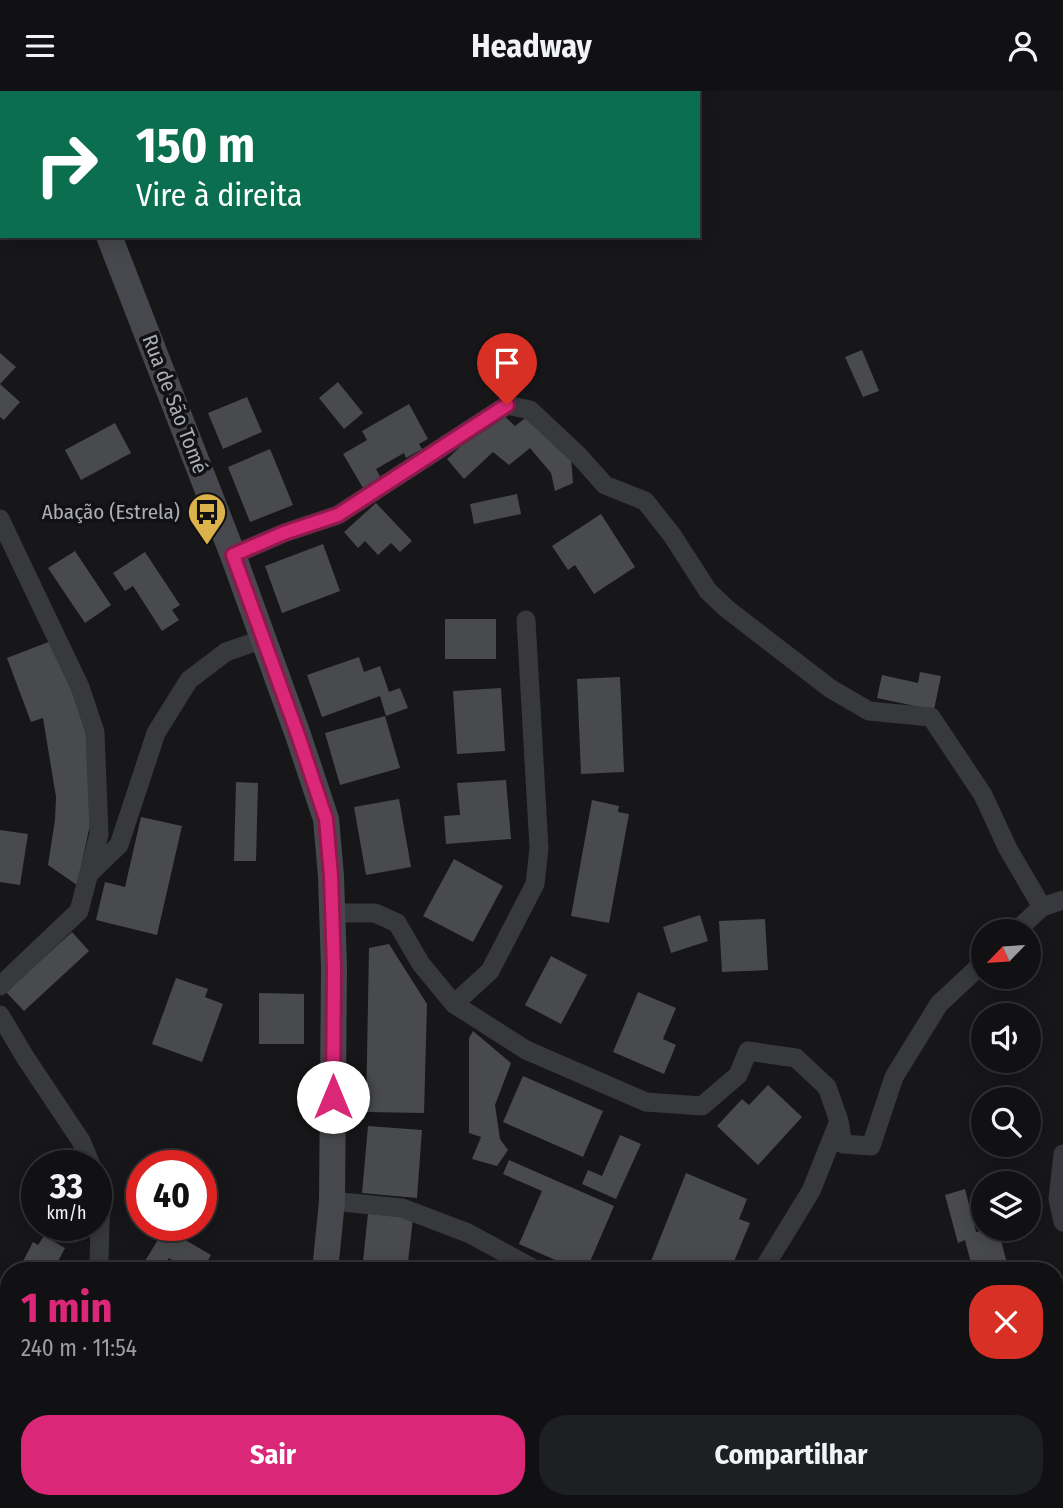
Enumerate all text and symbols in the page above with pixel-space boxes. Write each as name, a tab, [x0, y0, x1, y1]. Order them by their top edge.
icon: menu	[21, 27, 59, 65]
text: Headway	[471, 27, 592, 65]
icon: person	[1004, 27, 1042, 65]
text: 150 m	[136, 116, 255, 175]
icon: right	[21, 119, 112, 210]
text: Vire à direita	[136, 176, 302, 214]
street label: Rua de São Tomé	[137, 331, 213, 477]
pin	[477, 333, 537, 405]
icon: arrive	[488, 344, 526, 382]
bus stop icon: Abação (Estrela)	[186, 491, 228, 546]
place label: Abação (Estrela)	[42, 499, 180, 525]
north arrow	[971, 919, 1041, 989]
map controls	[971, 919, 1041, 1241]
button: sound	[971, 1003, 1041, 1073]
position arrow	[296, 1060, 370, 1134]
button: search	[971, 1087, 1041, 1157]
speed limit sign: 40	[126, 1150, 217, 1241]
text: 33	[50, 1165, 83, 1207]
button: layers	[971, 1171, 1041, 1241]
text: km/h	[46, 1202, 87, 1224]
text: 1 min	[21, 1283, 112, 1333]
button: close	[969, 1285, 1043, 1359]
text: 240 m · 11:54	[21, 1334, 137, 1362]
button: Sair	[21, 1415, 525, 1495]
button: Compartilhar	[539, 1415, 1043, 1495]

